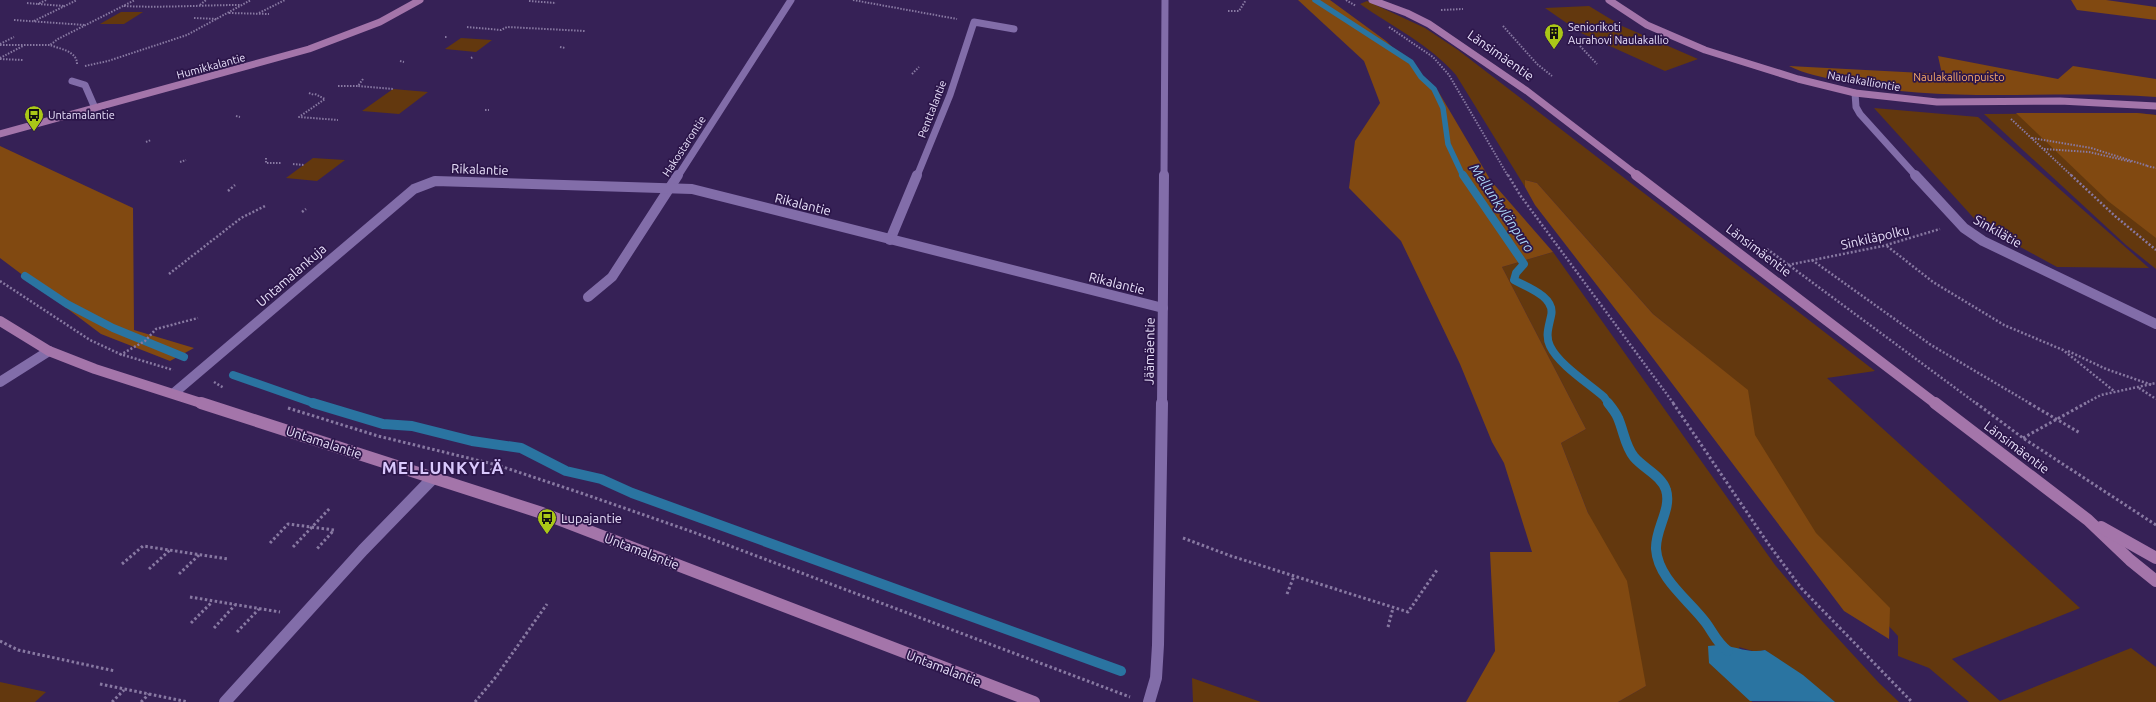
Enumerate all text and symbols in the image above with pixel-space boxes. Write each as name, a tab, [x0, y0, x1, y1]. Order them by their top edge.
place label: Seniorikoti Aurahovi Naulakallio	[1568, 21, 1669, 46]
building icon: Seniorikoti Aurahovi Naulakallio	[1543, 22, 1565, 50]
street label: Länsimäentie	[1465, 27, 1537, 83]
street label: Humikkalantie	[175, 51, 247, 81]
street label: Naulakalliontie	[1827, 69, 1901, 93]
park label: Naulakallionpuisto	[1913, 71, 2005, 83]
street label: Penttalantie	[915, 78, 949, 140]
bus stop icon: Untamalantie	[23, 104, 45, 132]
place label: Untamalantie	[48, 109, 115, 121]
street label: Hakostarontie	[660, 113, 708, 179]
street label: Rikalantie	[451, 161, 509, 177]
water label: Mellunkylänpuro	[1467, 161, 1538, 256]
street label: Rikalantie	[773, 190, 833, 218]
street label: Sinkilätie	[1972, 212, 2024, 250]
street label: Länsimäentie	[1724, 221, 1794, 279]
street label: Sinkiläpolku	[1839, 222, 1911, 252]
street label: Untamalankuja	[253, 241, 329, 309]
street label: Rikalantie	[1087, 269, 1147, 297]
street label: Jäämäentie	[1141, 317, 1157, 385]
street label: Länsimäentie	[1982, 418, 2052, 476]
street label: Untamalantie	[284, 423, 364, 461]
district label: MELLUNKYLÄ	[382, 458, 504, 477]
bus stop icon: Lupajantie	[536, 507, 558, 535]
place label: Lupajantie	[561, 511, 622, 525]
street label: Untamalantie	[603, 530, 681, 572]
street label: Untamalantie	[905, 647, 983, 689]

